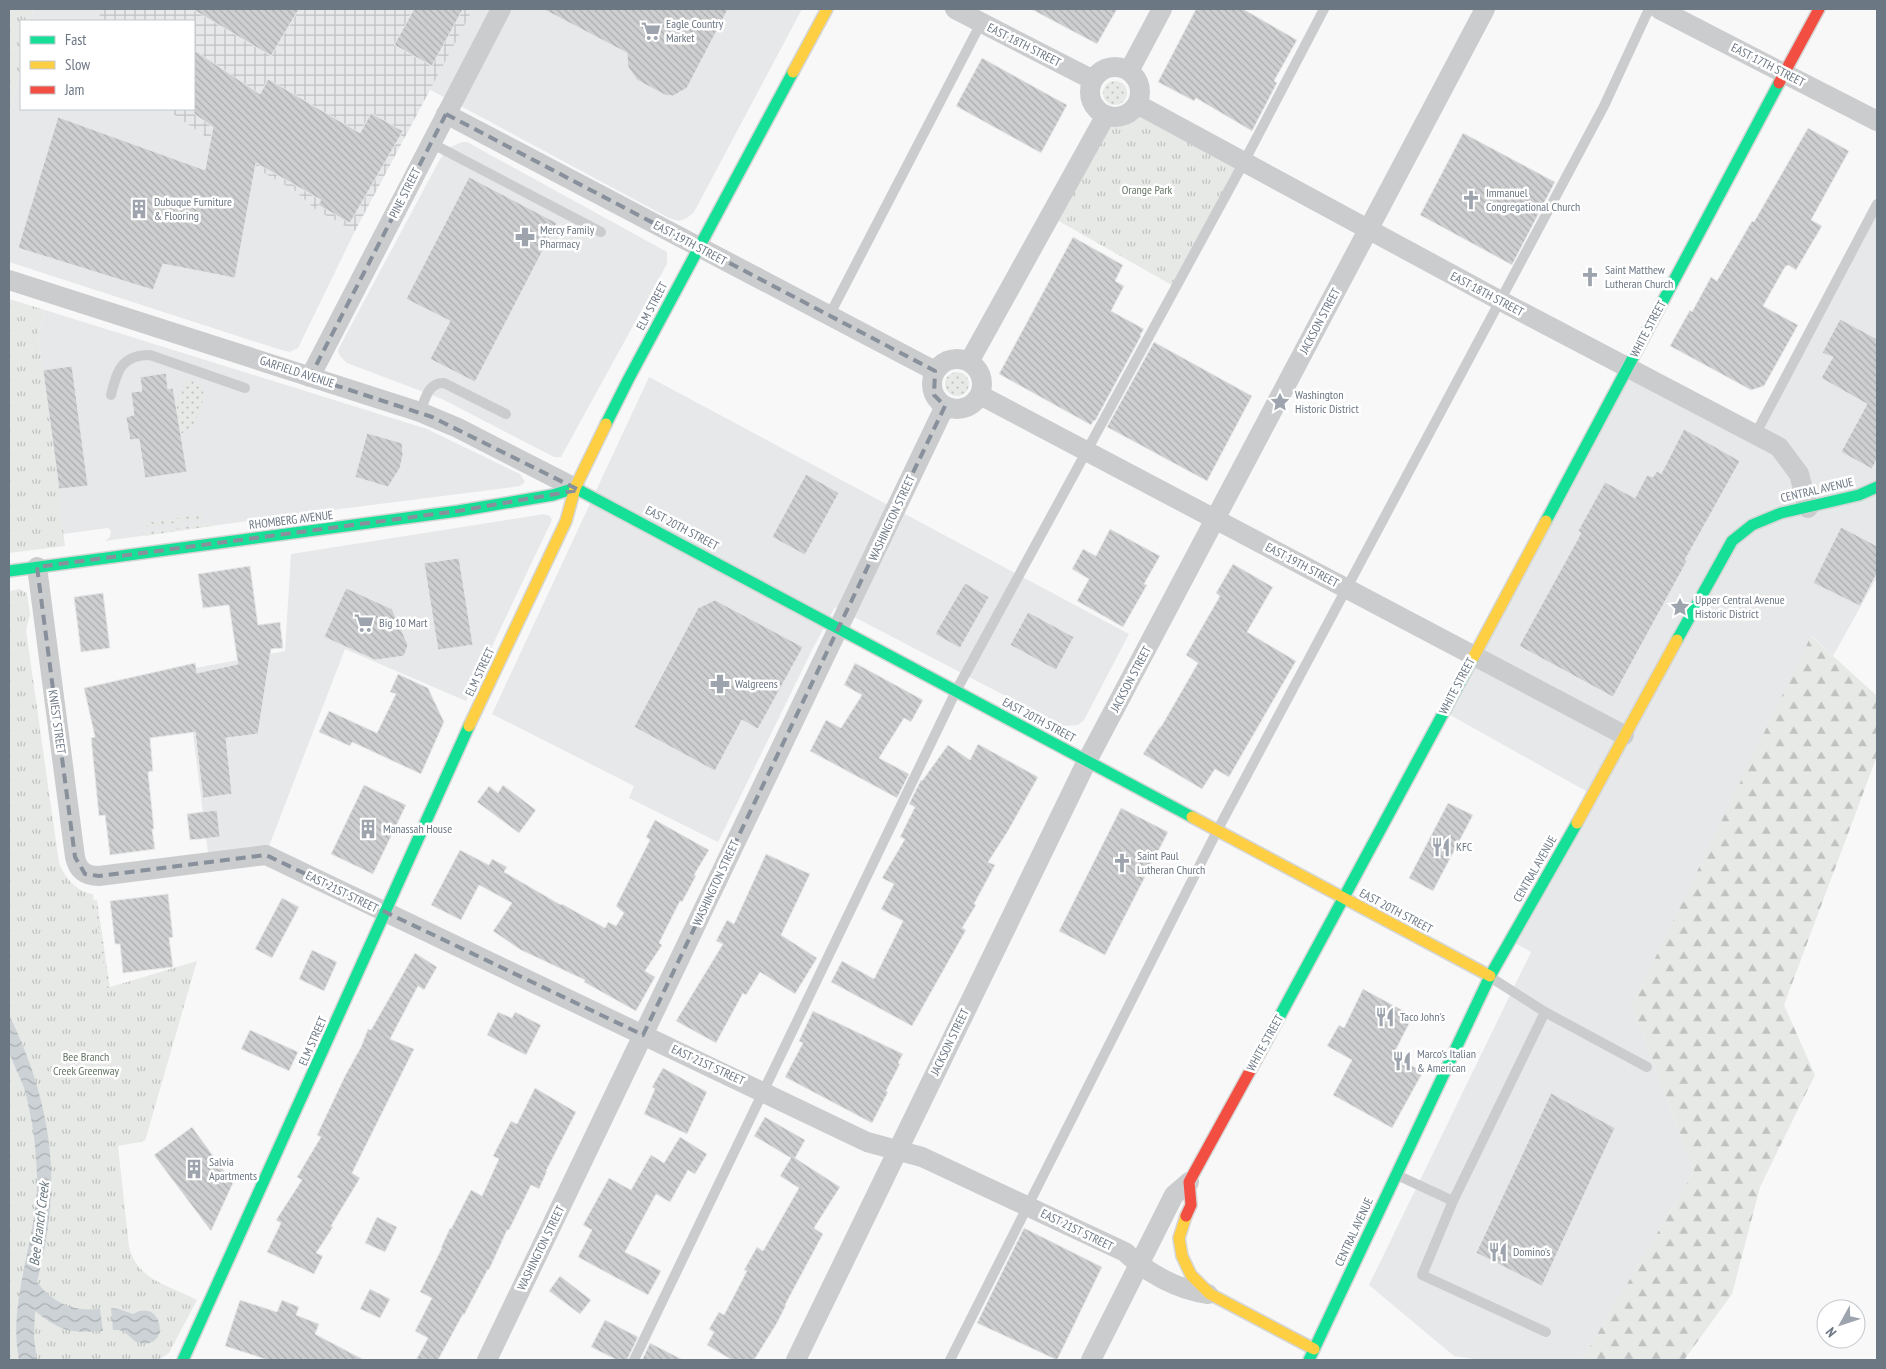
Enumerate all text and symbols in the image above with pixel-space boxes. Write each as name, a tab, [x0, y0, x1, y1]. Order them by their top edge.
place label: Eagle Country Market	[666, 16, 724, 45]
legend	[20, 20, 195, 110]
supermarket icon: Eagle Country Market	[640, 20, 662, 42]
street label: EAST 18TH STREET	[985, 20, 1064, 70]
text: Fast	[65, 30, 86, 49]
street label: EAST 17TH STREET	[1729, 40, 1808, 90]
text: Slow	[65, 55, 90, 74]
text: Jam	[64, 80, 84, 99]
street label: PINE STREET	[386, 165, 424, 220]
park label: Orange Park	[1122, 182, 1173, 197]
place label: Immanuel Congregational Church	[1486, 185, 1580, 214]
church icon: Immanuel Congregational Church	[1460, 189, 1482, 211]
place label: Dubuque Furniture & Flooring	[154, 194, 232, 223]
building icon: Dubuque Furniture & Flooring	[128, 198, 150, 220]
street label: EAST 19TH STREET	[651, 217, 730, 268]
place label: Mercy Family Pharmacy	[540, 222, 595, 251]
pharmacy icon: Mercy Family Pharmacy	[514, 226, 536, 248]
place label: Saint Matthew Lutheran Church	[1605, 262, 1673, 291]
church icon: Saint Matthew Lutheran Church	[1579, 266, 1601, 288]
street label: EAST 18TH STREET	[1448, 268, 1527, 319]
street label: ELM STREET	[633, 279, 671, 332]
street label: JACKSON STREET	[1295, 285, 1343, 357]
street label: WHITE STREET	[1626, 297, 1669, 360]
street label: GARFIELD AVENUE	[258, 352, 336, 391]
place label: Washington Historic District	[1295, 387, 1359, 416]
place icon: Washington Historic District	[1269, 391, 1291, 413]
street label: WASHINGTON STREET	[865, 472, 918, 563]
street label: CENTRAL AVENUE	[1779, 474, 1855, 505]
street label: EAST 20TH STREET	[643, 502, 722, 553]
street label: RHOMBERG AVENUE	[248, 507, 334, 532]
street label: EAST 19TH STREET	[1263, 539, 1342, 590]
place label: Upper Central Avenue Historic District	[1695, 592, 1785, 621]
place icon: Upper Central Avenue Historic District	[1669, 596, 1691, 618]
supermarket icon: Big 10 Mart	[353, 612, 375, 634]
place label: Big 10 Mart	[379, 615, 428, 630]
street label: JACKSON STREET	[1106, 643, 1154, 715]
street label: ELM STREET	[462, 644, 498, 699]
street label: WHITE STREET	[1435, 654, 1478, 717]
pharmacy icon: Walgreens	[709, 673, 731, 695]
place label: Walgreens	[735, 676, 778, 691]
street label: KNIEST STREET	[46, 689, 70, 756]
street label: EAST 20TH STREET	[1000, 694, 1079, 745]
building icon: Manassah House	[357, 818, 379, 840]
place label: Manassah House	[383, 821, 452, 836]
street label: CENTRAL AVENUE	[1510, 833, 1560, 905]
restaurant icon: KFC	[1430, 836, 1452, 858]
street label: WASHINGTON STREET	[689, 837, 742, 928]
place label: KFC	[1456, 839, 1473, 854]
place label: Saint Paul Lutheran Church	[1137, 848, 1205, 877]
church icon: Saint Paul Lutheran Church	[1111, 852, 1133, 874]
street label: EAST 21ST STREET	[303, 868, 382, 916]
street label: EAST 20TH STREET	[1357, 885, 1436, 936]
street label: JACKSON STREET	[927, 1005, 972, 1078]
restaurant icon: Taco John's	[1374, 1006, 1396, 1028]
place label: Taco John's	[1400, 1009, 1445, 1024]
street label: WHITE STREET	[1243, 1011, 1287, 1074]
street label: ELM STREET	[295, 1013, 330, 1068]
street label: EAST 21ST STREET	[669, 1041, 748, 1088]
place label: Marco's Italian & American	[1417, 1046, 1476, 1075]
park label: Bee Branch Creek Greenway	[53, 1049, 119, 1078]
restaurant icon: Marco's Italian & American	[1391, 1050, 1413, 1072]
place label: Salvia Apartments	[209, 1154, 257, 1183]
building icon: Salvia Apartments	[183, 1158, 205, 1180]
water label: Bee Branch Creek	[25, 1180, 53, 1267]
street label: CENTRAL AVENUE	[1331, 1195, 1376, 1269]
street label: WASHINGTON STREET	[514, 1202, 568, 1293]
street label: EAST 21ST STREET	[1038, 1206, 1117, 1254]
restaurant icon: Domino's	[1487, 1241, 1509, 1263]
place label: Domino's	[1513, 1244, 1550, 1259]
north arrow	[1816, 1299, 1866, 1349]
text: N	[1822, 1324, 1840, 1341]

